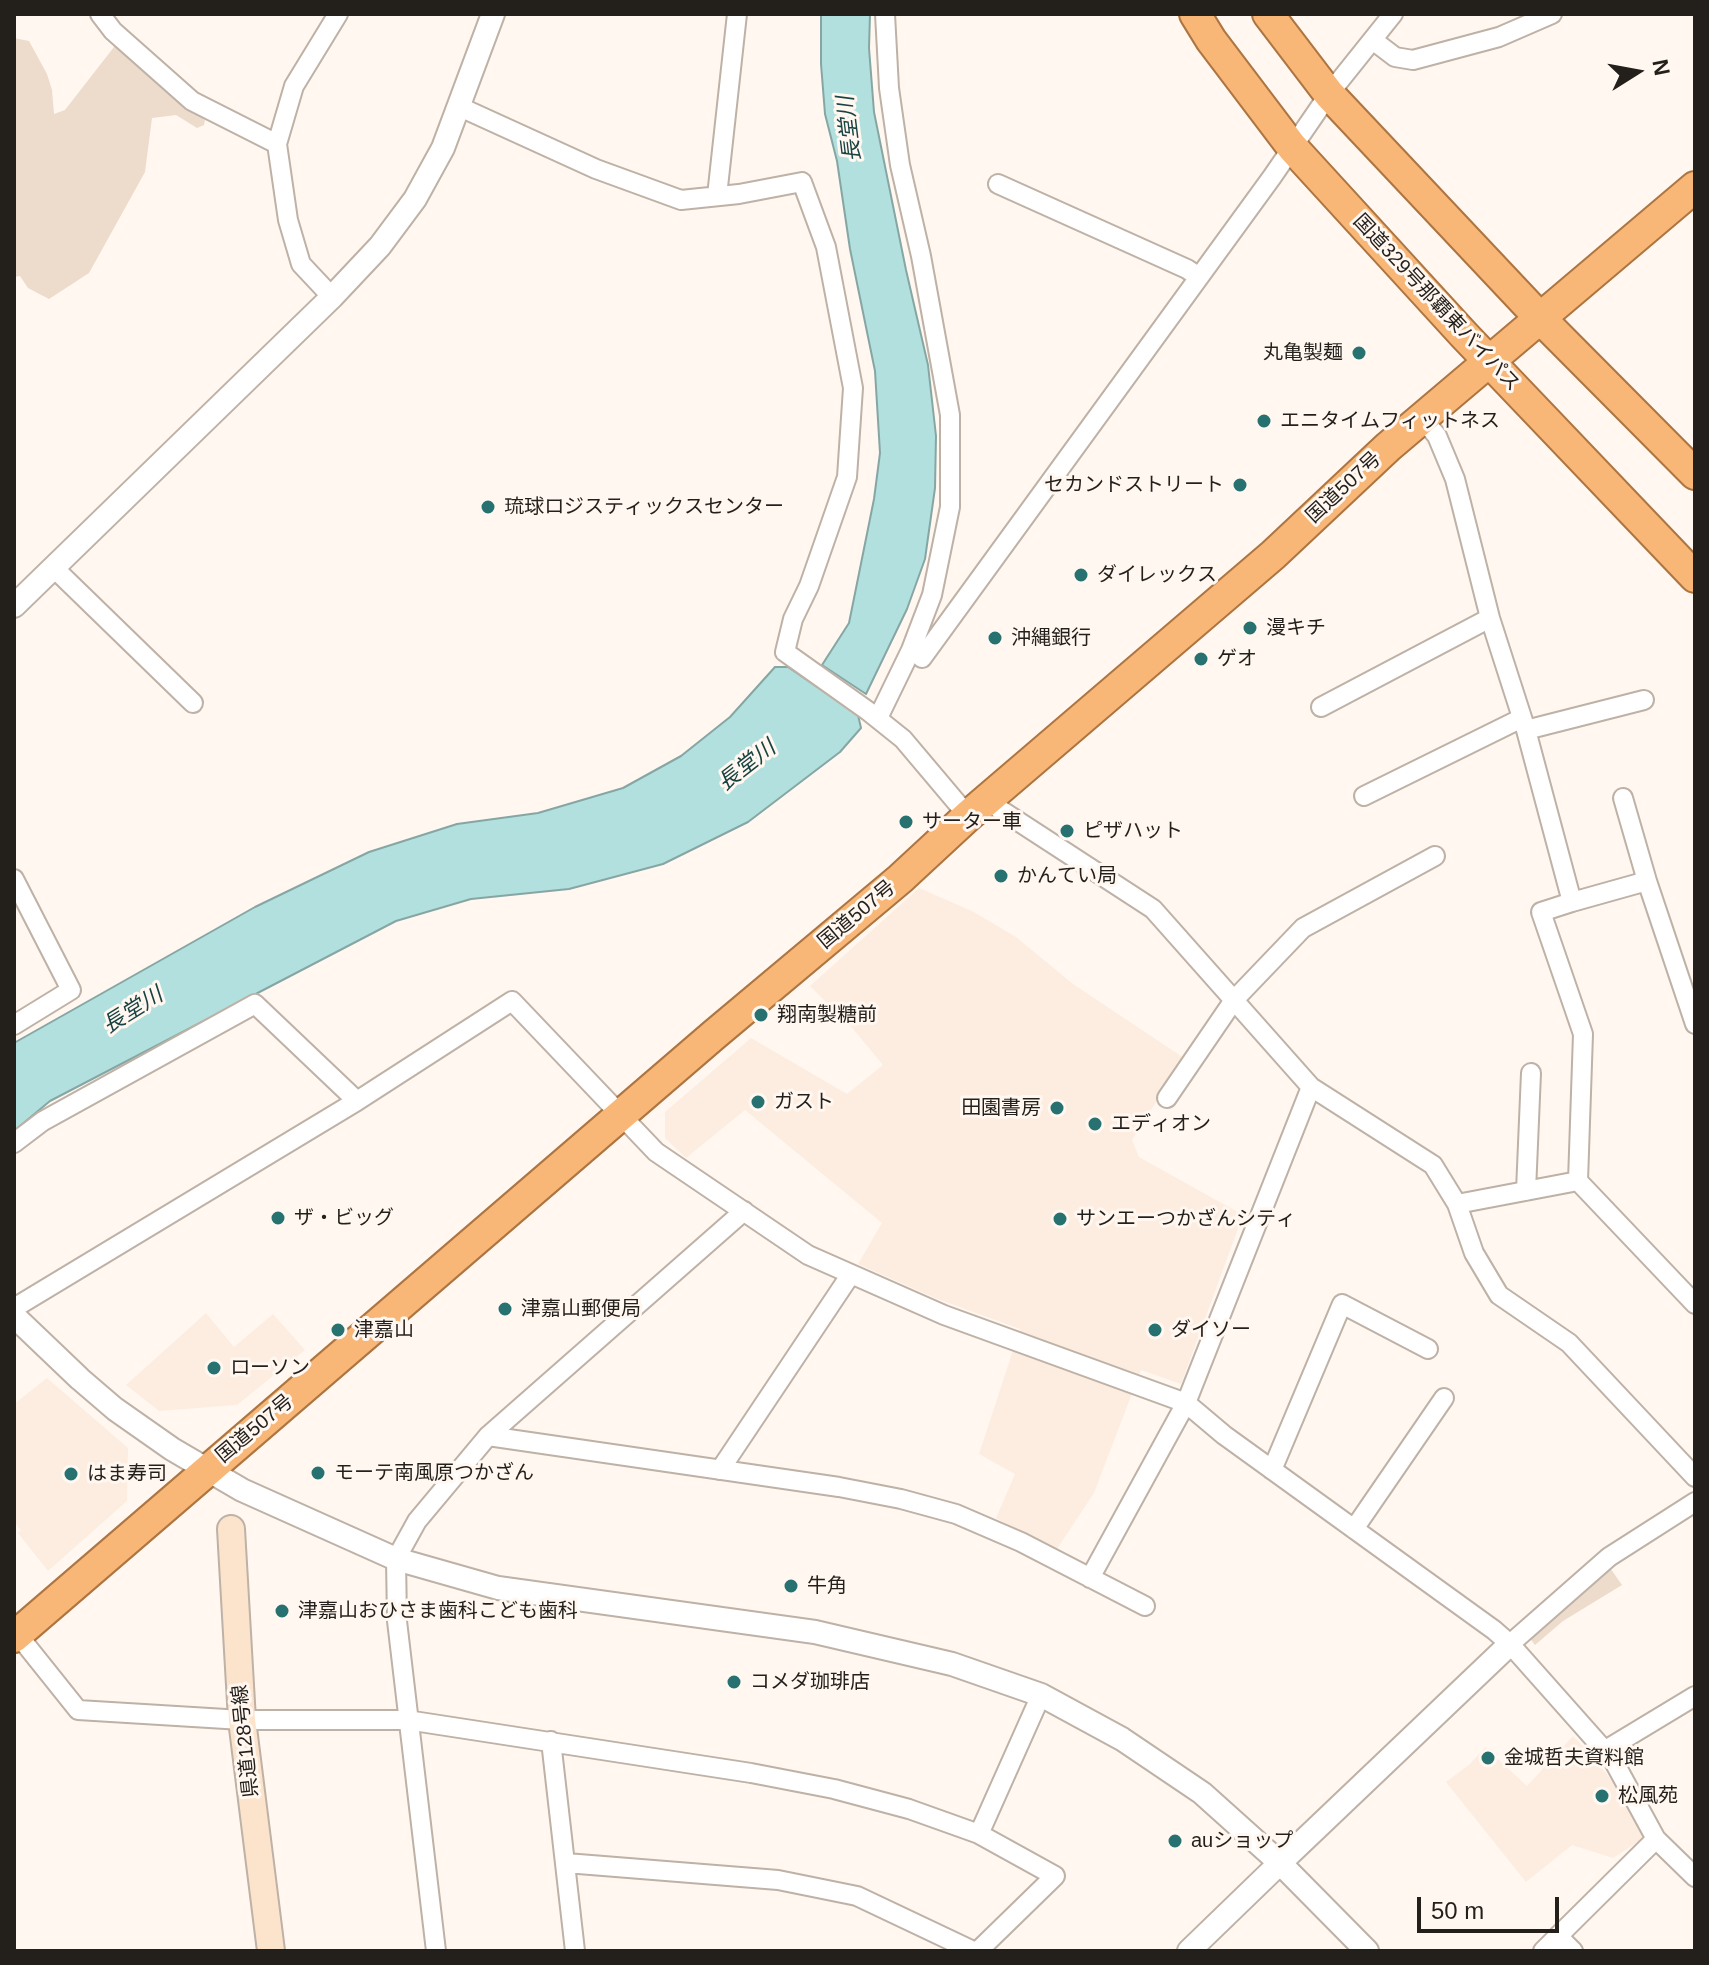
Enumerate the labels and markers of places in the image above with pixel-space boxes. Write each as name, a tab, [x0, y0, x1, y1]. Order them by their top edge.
place label: 丸亀製麺	[1263, 341, 1343, 365]
marker: 丸亀製麺	[1350, 344, 1368, 362]
place label: エニタイムフィットネス	[1280, 409, 1500, 433]
marker: エニタイムフィットネス	[1255, 412, 1273, 430]
place label: セカンドストリート	[1044, 473, 1224, 497]
marker: セカンドストリート	[1231, 476, 1249, 494]
place label: 琉球ロジスティックスセンター	[504, 495, 784, 519]
marker: 琉球ロジスティックスセンター	[479, 498, 497, 516]
place label: ダイレックス	[1097, 563, 1217, 587]
marker: ダイレックス	[1072, 566, 1090, 584]
place label: 漫キチ	[1266, 616, 1326, 640]
marker: 漫キチ	[1241, 619, 1259, 637]
place label: 沖縄銀行	[1011, 626, 1091, 650]
marker: 沖縄銀行	[986, 629, 1004, 647]
place label: ゲオ	[1217, 647, 1257, 671]
marker: ゲオ	[1192, 650, 1210, 668]
place label: サーター車	[922, 810, 1022, 834]
marker: サーター車	[897, 813, 915, 831]
place label: ピザハット	[1083, 819, 1183, 843]
marker: ピザハット	[1058, 822, 1076, 840]
place label: かんてい局	[1017, 864, 1117, 888]
marker: かんてい局	[992, 867, 1010, 885]
place label: 翔南製糖前	[777, 1003, 877, 1027]
marker: 翔南製糖前	[752, 1006, 770, 1024]
place label: ガスト	[774, 1090, 834, 1114]
marker: ガスト	[749, 1093, 767, 1111]
place label: 田園書房	[961, 1096, 1041, 1120]
marker: 田園書房	[1048, 1099, 1066, 1117]
place label: エディオン	[1111, 1112, 1211, 1136]
marker: エディオン	[1086, 1115, 1104, 1133]
place label: ザ・ビッグ	[294, 1206, 394, 1230]
place label: サンエーつかざんシティ	[1076, 1207, 1296, 1231]
marker: ザ・ビッグ	[269, 1209, 287, 1227]
marker: サンエーつかざんシティ	[1051, 1210, 1069, 1228]
place label: 津嘉山郵便局	[521, 1297, 641, 1321]
marker: 津嘉山郵便局	[496, 1300, 514, 1318]
place label: 津嘉山	[354, 1318, 414, 1342]
place label: ダイソー	[1171, 1318, 1251, 1342]
marker: 津嘉山	[329, 1321, 347, 1339]
marker: ダイソー	[1146, 1321, 1164, 1339]
place label: ローソン	[230, 1356, 310, 1380]
marker: ローソン	[205, 1359, 223, 1377]
place label: モーテ南風原つかざん	[334, 1461, 534, 1485]
place label: はま寿司	[87, 1462, 167, 1486]
marker: モーテ南風原つかざん	[309, 1464, 327, 1482]
marker: はま寿司	[62, 1465, 80, 1483]
place label: 牛角	[807, 1574, 847, 1598]
marker: 牛角	[782, 1577, 800, 1595]
place label: 津嘉山おひさま歯科こども歯科	[298, 1599, 578, 1623]
marker: 津嘉山おひさま歯科こども歯科	[273, 1602, 291, 1620]
place label: コメダ珈琲店	[750, 1670, 870, 1694]
marker: コメダ珈琲店	[725, 1673, 743, 1691]
place label: 金城哲夫資料館	[1504, 1746, 1644, 1770]
marker: 金城哲夫資料館	[1479, 1749, 1497, 1767]
place label: 松風苑	[1618, 1784, 1678, 1808]
marker: 松風苑	[1593, 1787, 1611, 1805]
place label: auショップ	[1191, 1829, 1293, 1853]
marker: auショップ	[1166, 1832, 1184, 1850]

